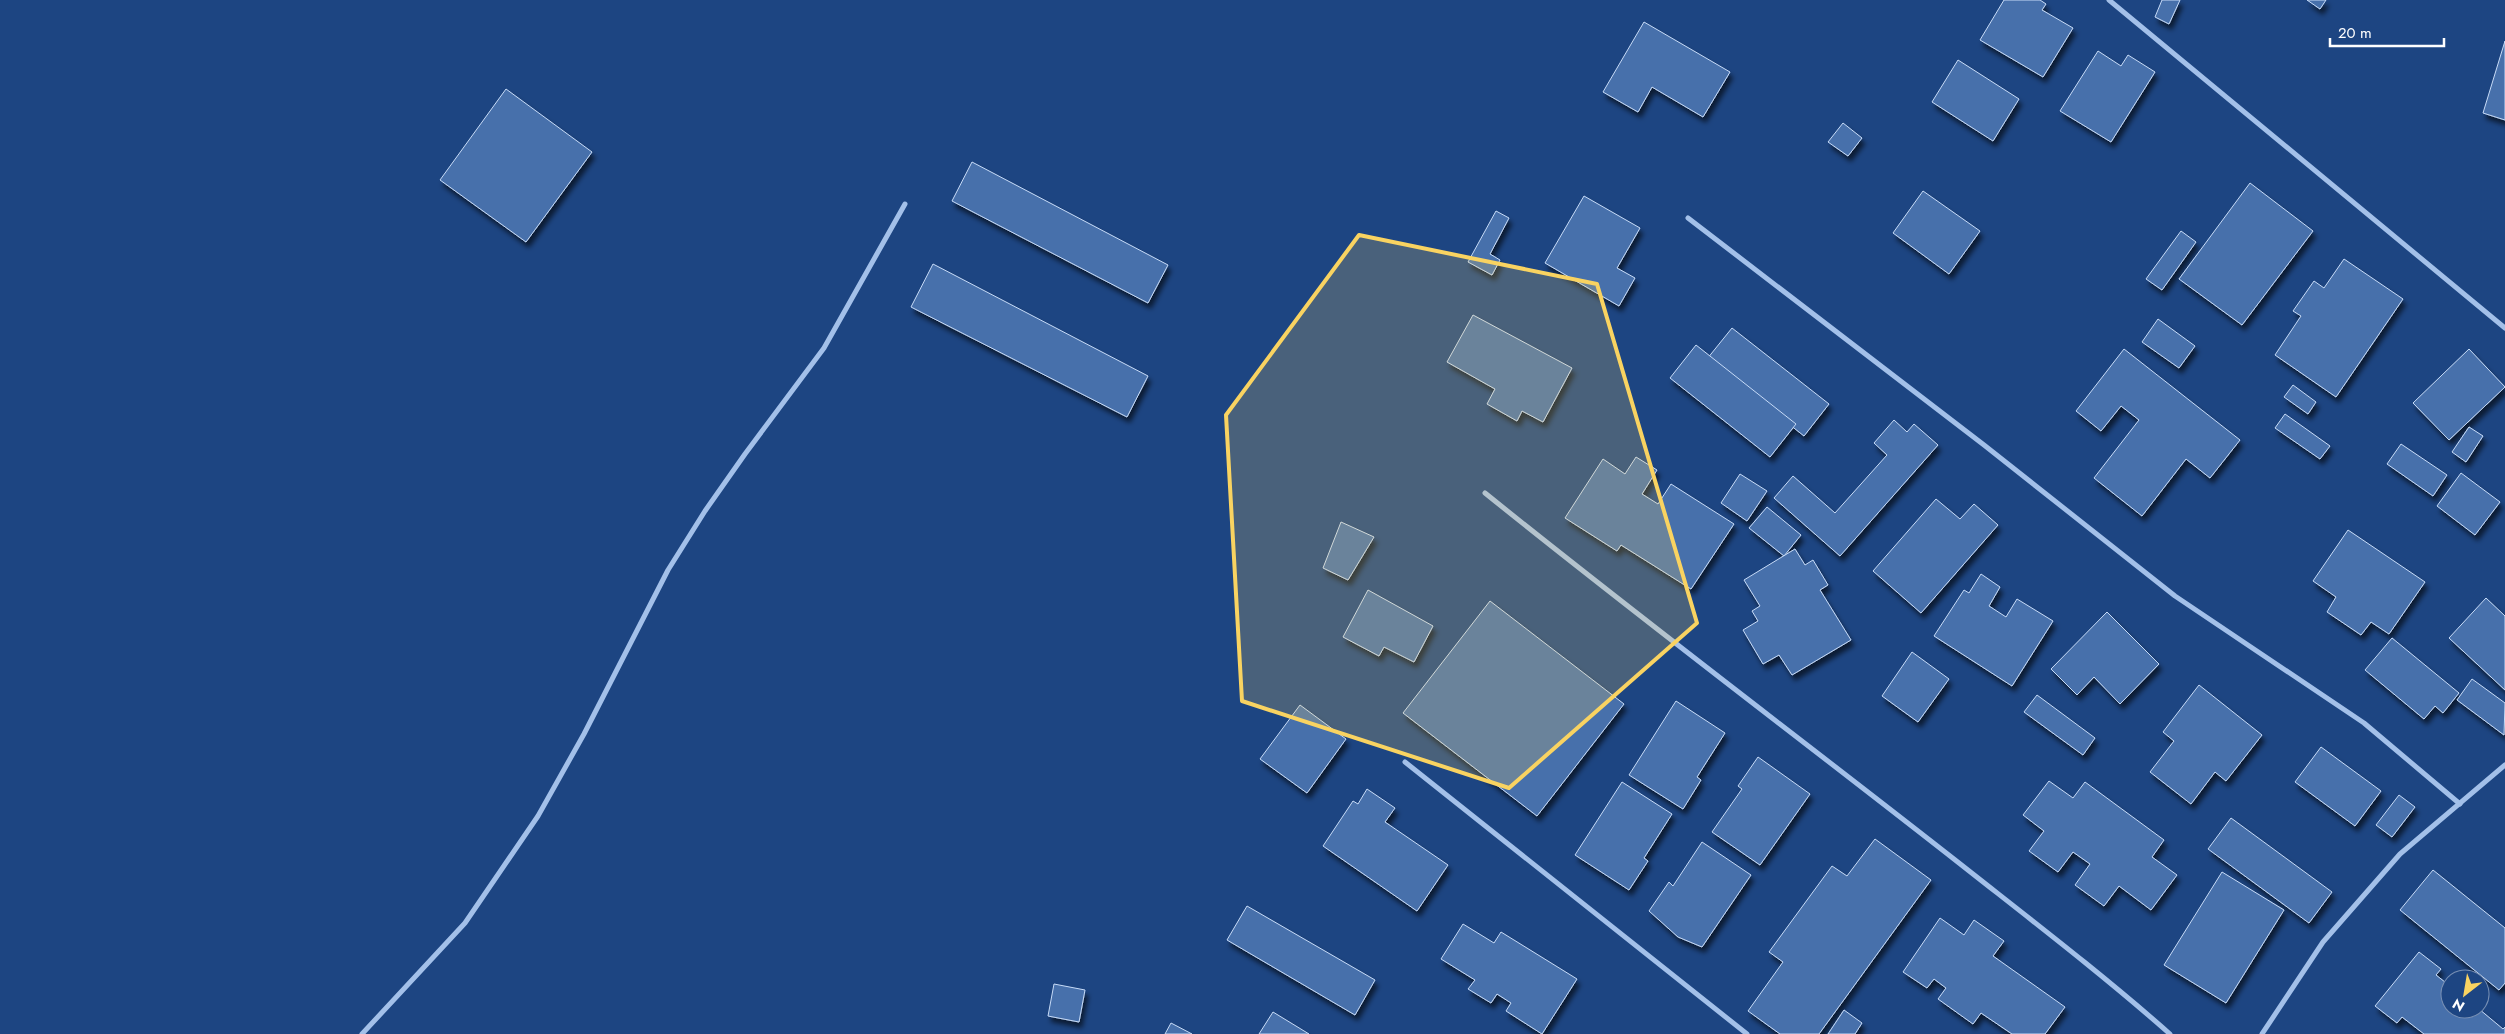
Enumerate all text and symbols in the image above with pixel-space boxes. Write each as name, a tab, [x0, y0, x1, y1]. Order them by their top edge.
scale bar	[2330, 15, 2444, 47]
text: 20 m	[2338, 22, 2372, 44]
north arrow	[2440, 969, 2490, 1019]
text: N	[2448, 994, 2468, 1017]

